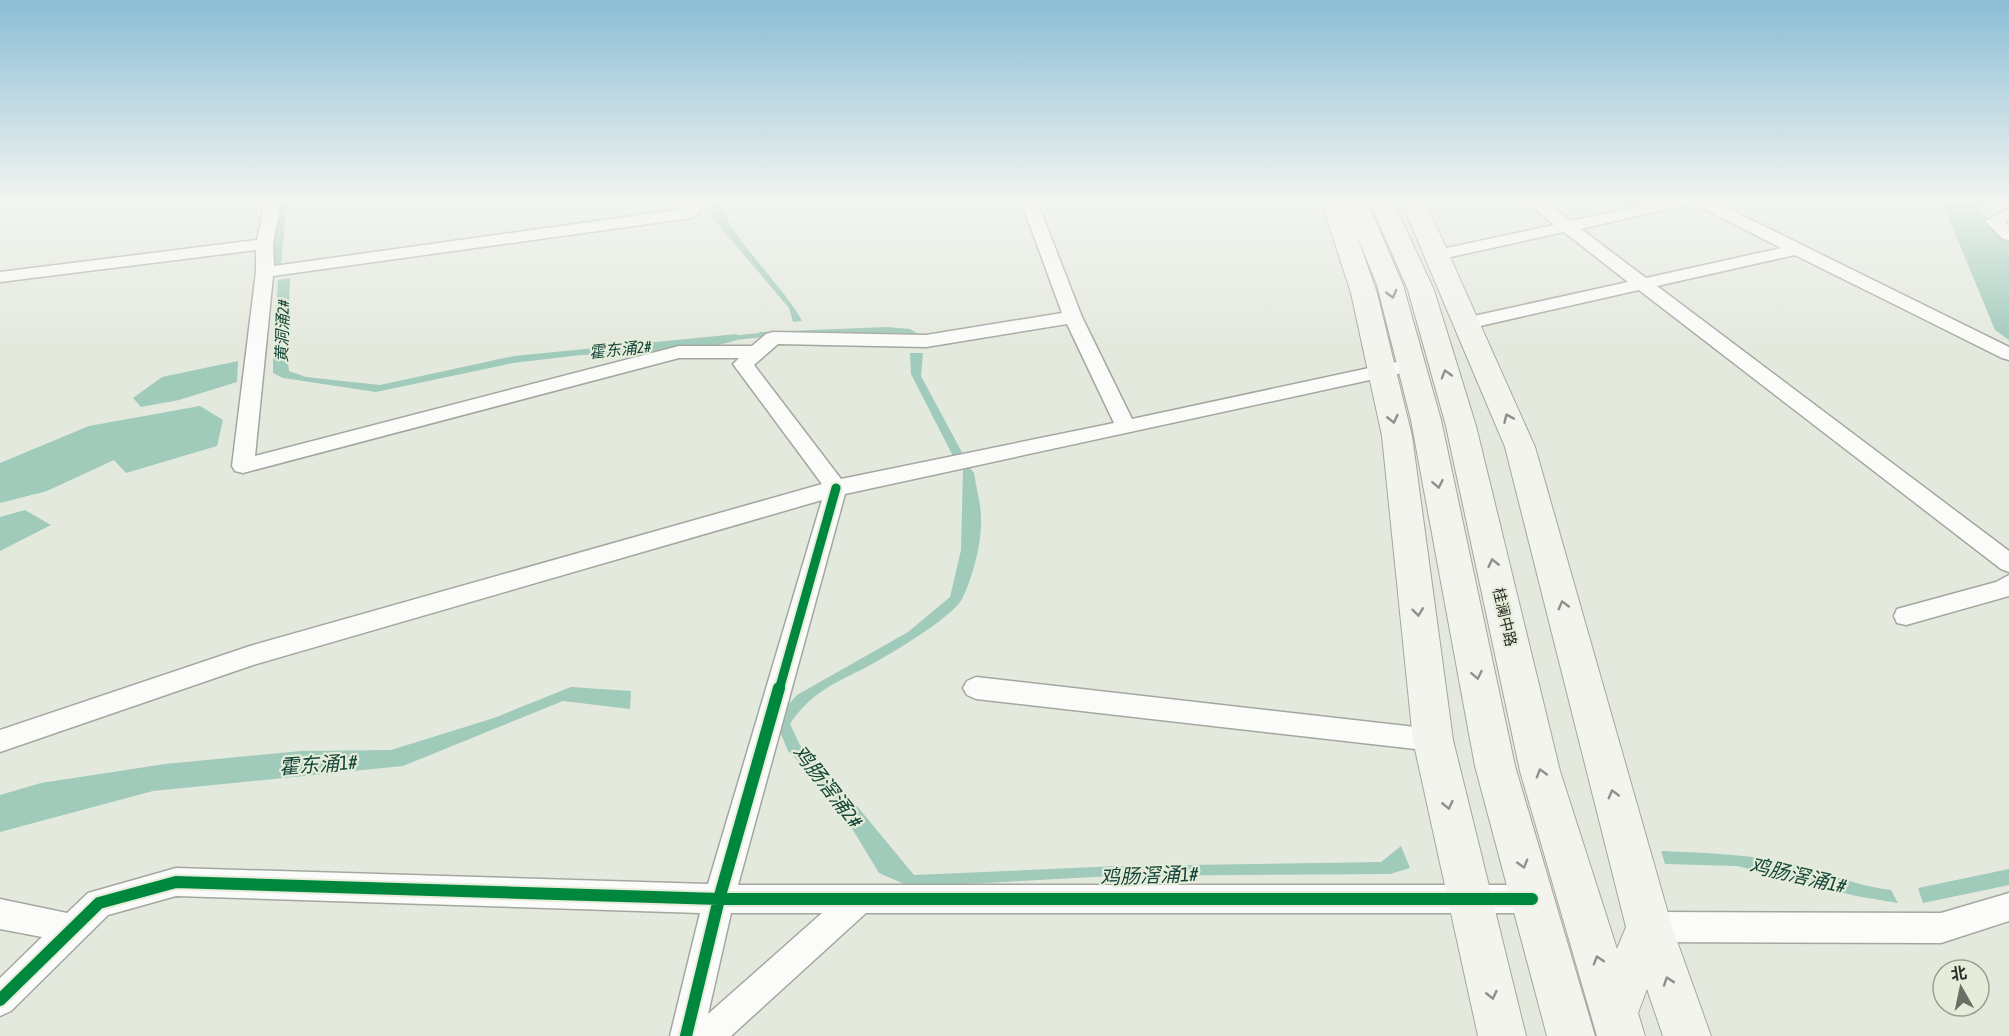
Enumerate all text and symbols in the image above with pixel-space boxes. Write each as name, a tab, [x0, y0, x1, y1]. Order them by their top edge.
one-way arrow	[1385, 288, 1397, 299]
water label: 黄洞涌2#	[272, 298, 292, 363]
water label: 霍东涌2#	[588, 337, 653, 361]
one-way arrow	[1441, 369, 1453, 380]
one-way arrow	[1386, 414, 1399, 424]
one-way arrow	[1503, 414, 1515, 425]
one-way arrow	[1431, 478, 1444, 488]
one-way arrow	[1487, 558, 1500, 568]
street label: 桂澜中路	[1490, 586, 1520, 648]
one-way arrow	[1557, 600, 1570, 610]
one-way arrow	[1411, 608, 1424, 617]
one-way arrow	[1470, 669, 1483, 679]
water label: 鸡肠滘涌2#	[789, 740, 868, 833]
water label: 霍东涌1#	[278, 750, 359, 778]
one-way arrow	[1536, 769, 1549, 779]
one-way arrow	[1608, 789, 1620, 800]
one-way arrow	[1440, 800, 1453, 810]
water label: 鸡肠滘涌1#	[1748, 853, 1850, 898]
one-way arrow	[1516, 858, 1528, 869]
water label: 鸡肠滘涌1#	[1100, 862, 1200, 888]
one-way arrow	[1593, 955, 1605, 966]
north arrow	[1931, 958, 1991, 1018]
text: 北	[1949, 963, 1968, 983]
one-way arrow	[1662, 976, 1675, 987]
one-way arrow	[1485, 989, 1498, 999]

